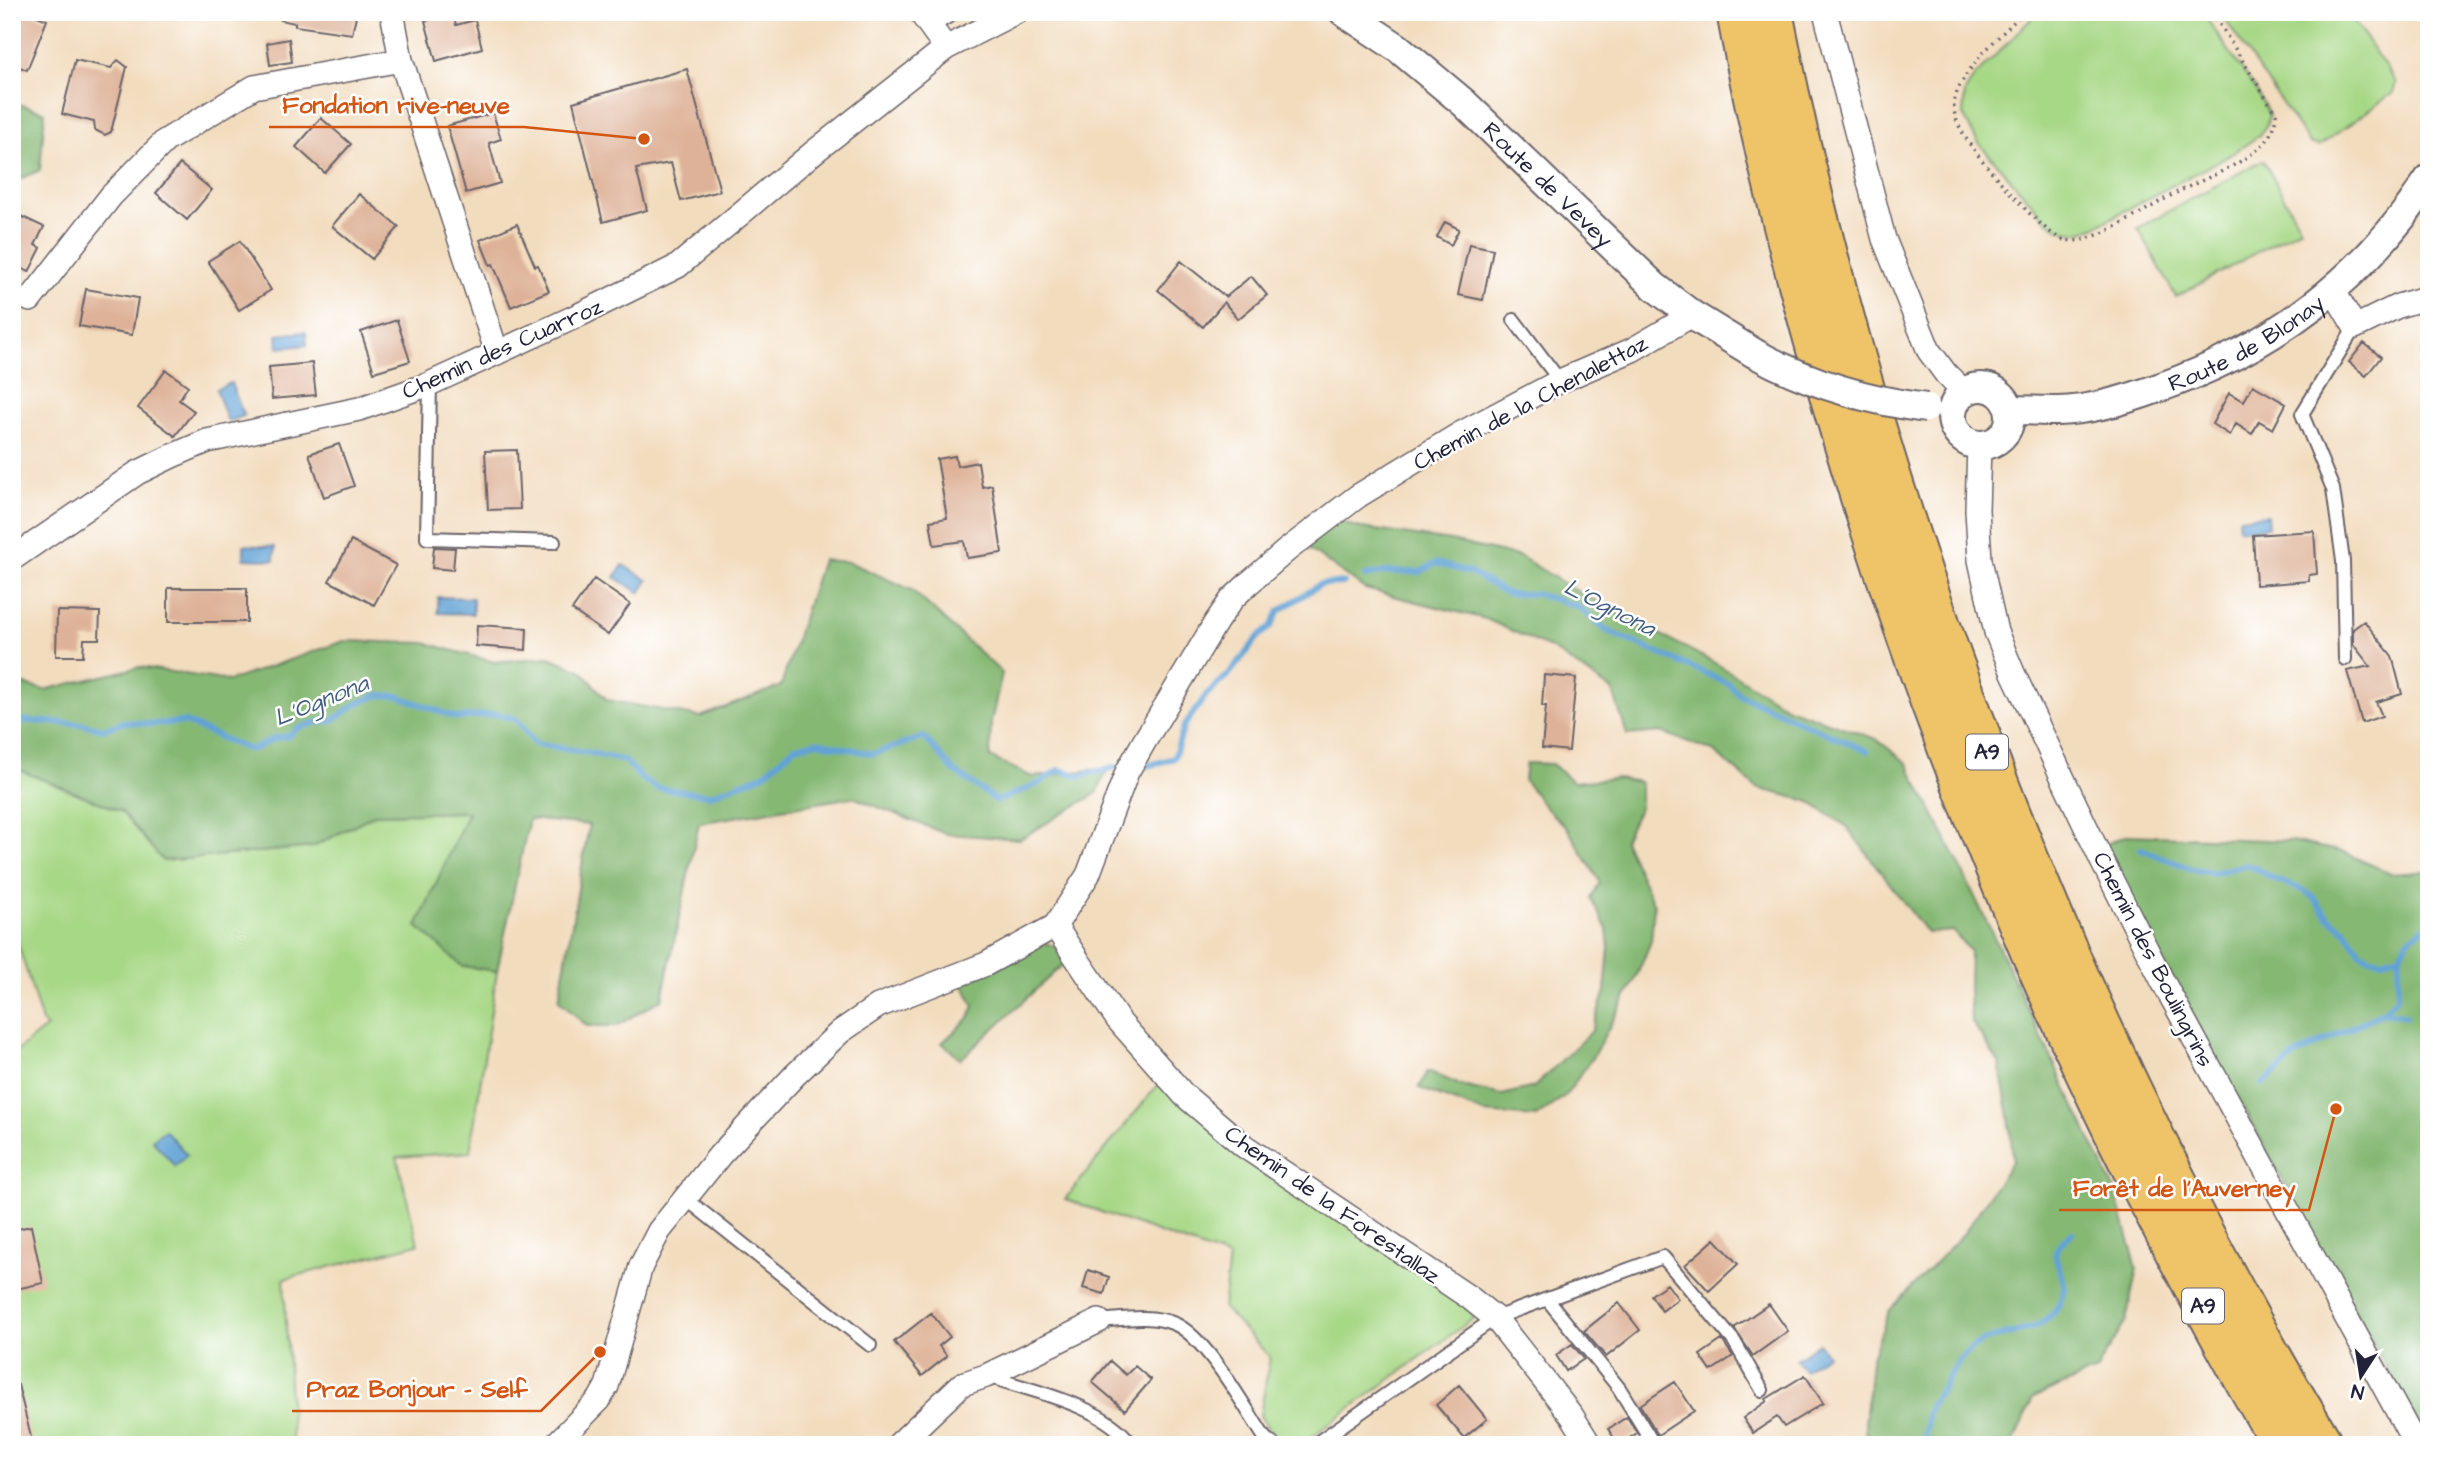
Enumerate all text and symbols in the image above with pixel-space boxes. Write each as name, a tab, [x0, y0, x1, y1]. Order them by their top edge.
callout: Fondation rive-neuve	[269, 82, 524, 127]
text: Fondation rive-neuve	[282, 89, 510, 123]
street label: Route de Vevey	[1476, 115, 1620, 256]
street label: Route de Blonay	[2164, 287, 2332, 400]
street label: Chemin des Cuarroz	[397, 290, 608, 408]
street label: Chemin de la Chenalettaz	[1408, 327, 1654, 478]
water label: L'Ognona	[1557, 570, 1663, 647]
water label: L'Ognona	[269, 666, 376, 736]
road number: A9	[1966, 734, 2008, 770]
street label: Chemin des Boulingrins	[2084, 846, 2221, 1073]
street label: Chemin de la Forestallaz	[1218, 1118, 1447, 1292]
callout: Forêt de l'Auverney	[2059, 1165, 2309, 1210]
text: Forêt de l'Auverney	[2073, 1172, 2296, 1208]
road number: A9	[2182, 1288, 2224, 1324]
north arrow	[2326, 1342, 2396, 1412]
callout: Praz Bonjour - Self	[292, 1366, 541, 1411]
text: Praz Bonjour - Self	[306, 1373, 528, 1407]
text: N	[2349, 1377, 2366, 1406]

